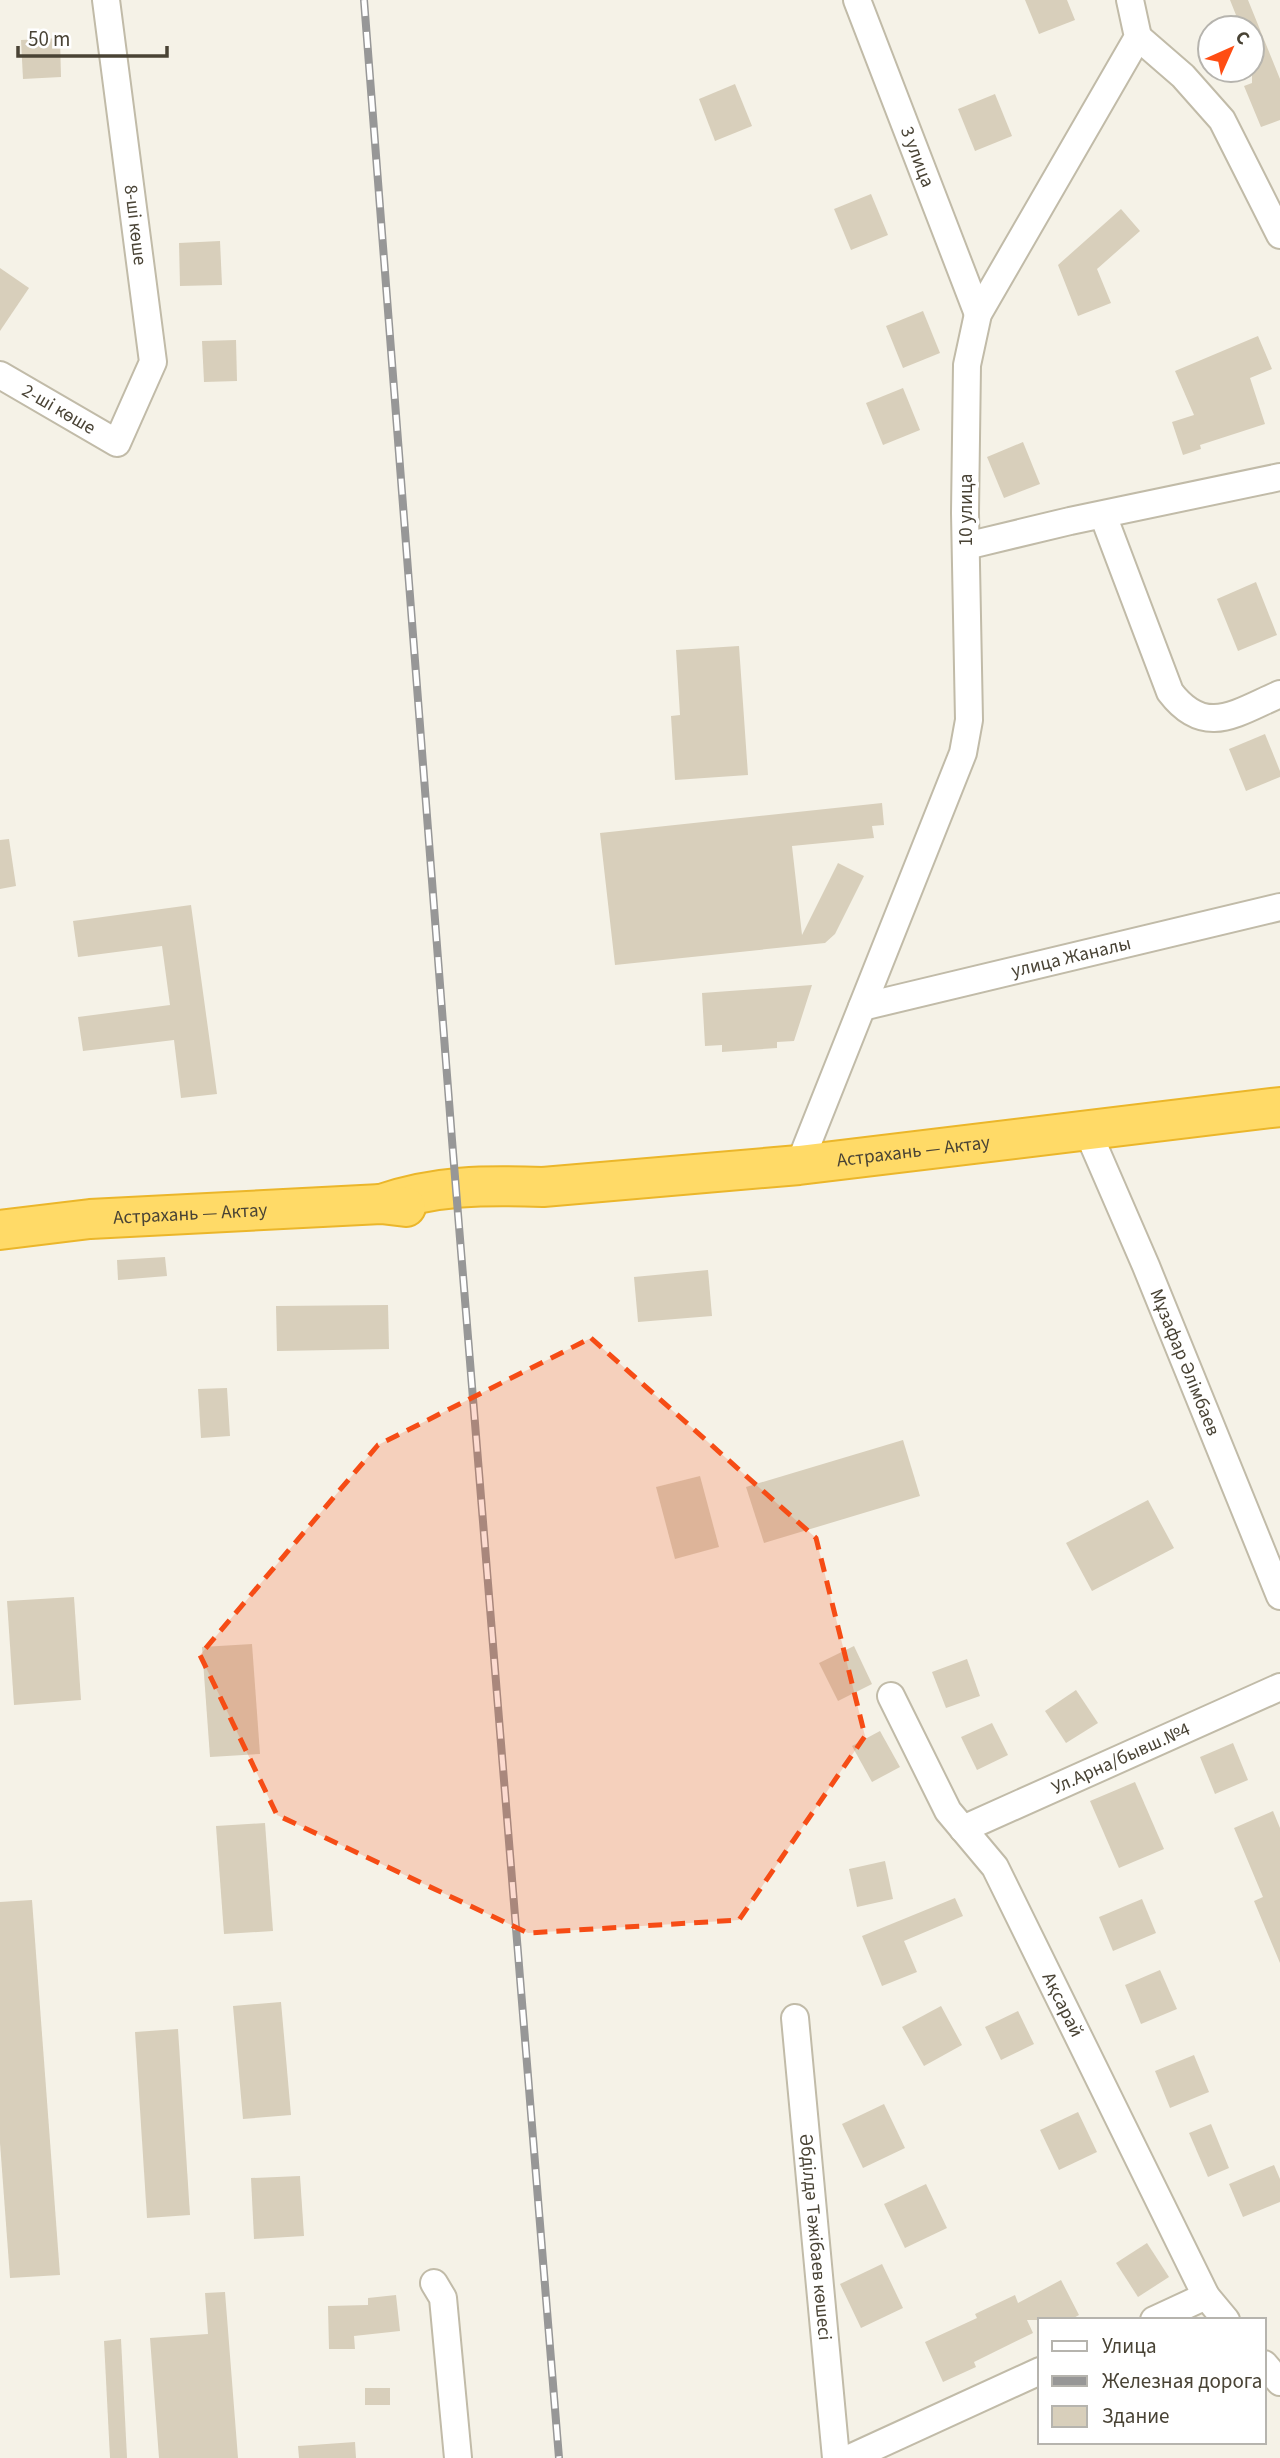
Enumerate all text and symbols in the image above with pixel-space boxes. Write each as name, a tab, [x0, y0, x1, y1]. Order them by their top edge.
scale bar	[18, 14, 166, 58]
north arrow	[1196, 14, 1266, 84]
text: 50 m	[28, 24, 70, 54]
text: С	[1229, 25, 1255, 51]
street label: 3 улица	[893, 122, 941, 191]
street label: 8-шi көше	[117, 183, 153, 267]
street label: 2-ші көше	[17, 377, 101, 441]
street label: 10 улица	[953, 474, 980, 546]
street label: улица Жаналы	[1009, 930, 1134, 984]
street label: Астрахань — Актау	[835, 1129, 992, 1174]
street label: Астрахань — Актау	[112, 1196, 268, 1231]
street label: Мұзафар Әлімбаев	[1143, 1285, 1227, 1440]
street label: Ул.Арна/бывш.№4	[1047, 1715, 1194, 1801]
street label: Ақсарай	[1035, 1968, 1090, 2042]
street label: Әбділдә Тәжібаев көшесі	[792, 2132, 838, 2342]
legend	[1038, 2318, 1266, 2444]
text: Улица	[1102, 2331, 1157, 2361]
text: Железная дорога	[1102, 2366, 1262, 2396]
text: Здание	[1102, 2401, 1170, 2431]

